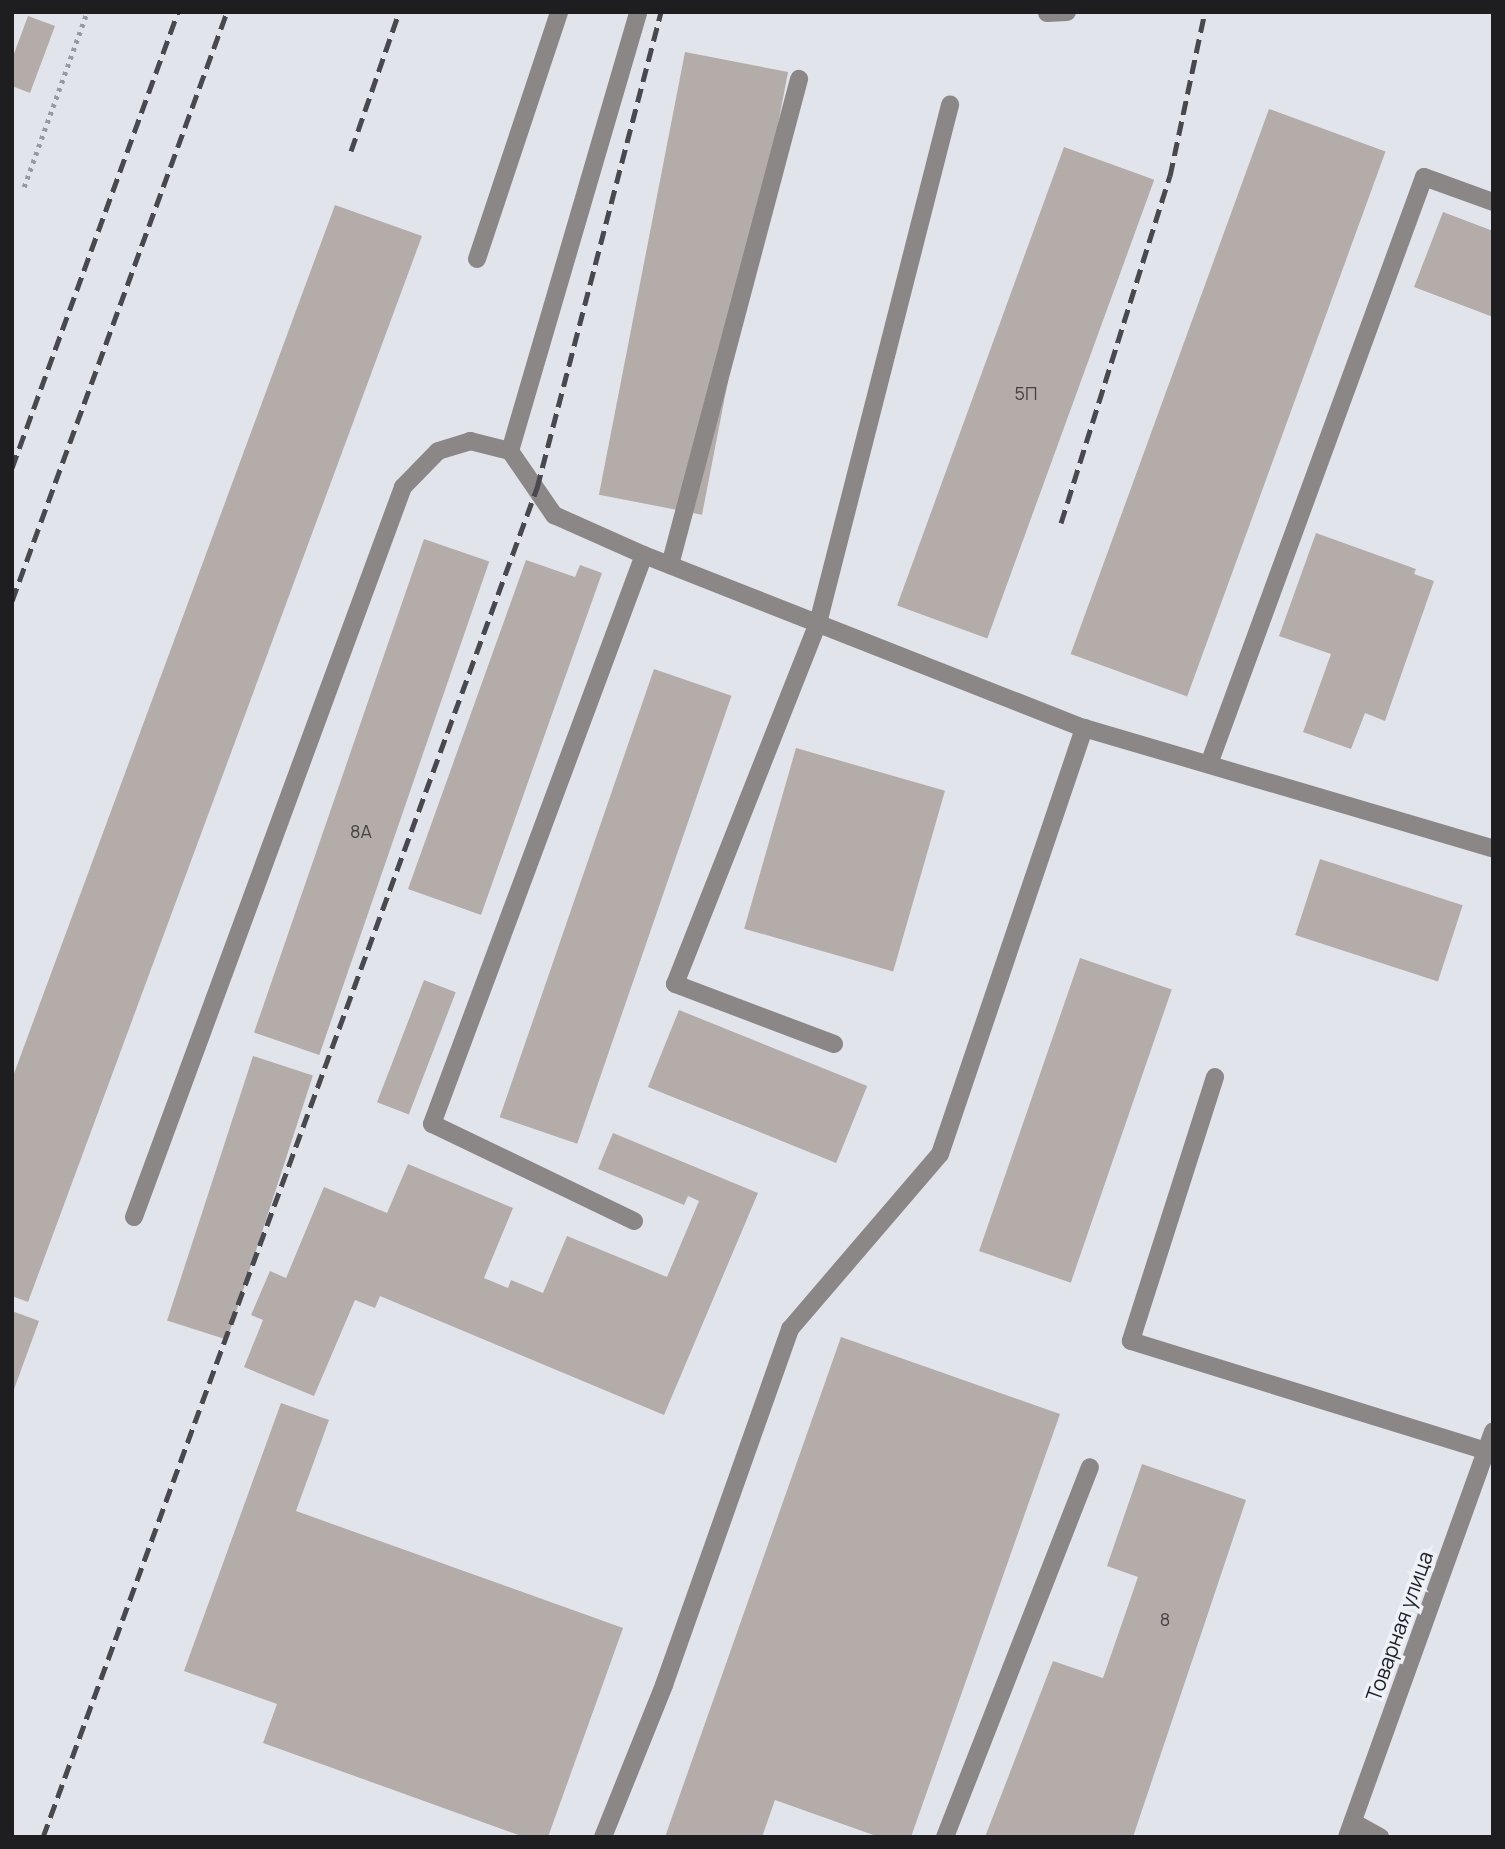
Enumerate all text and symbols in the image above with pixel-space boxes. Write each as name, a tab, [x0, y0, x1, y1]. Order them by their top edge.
house number: 5П	[1015, 382, 1037, 404]
house number: 8А	[350, 820, 372, 842]
street label: Товарная улица	[1360, 1548, 1438, 1704]
house number: 8	[1160, 1608, 1170, 1630]

